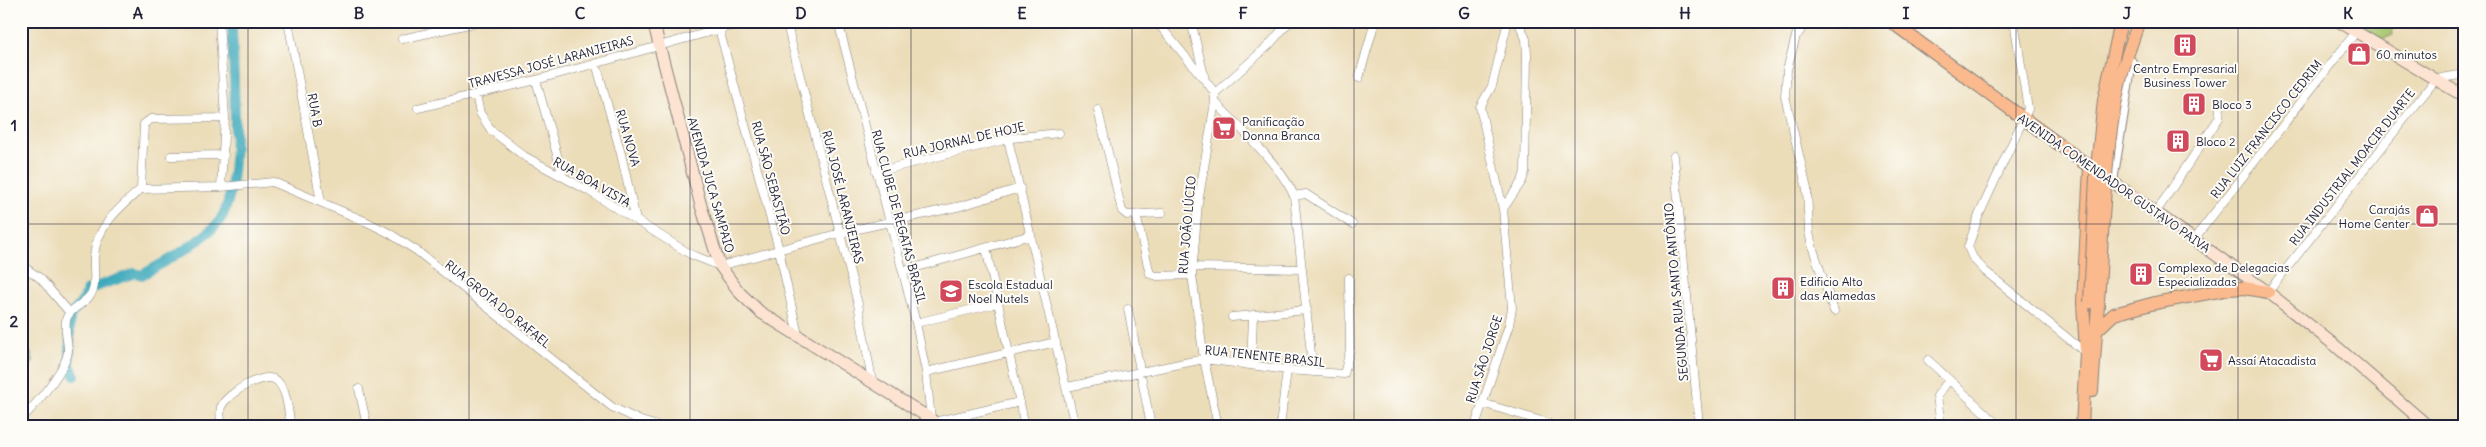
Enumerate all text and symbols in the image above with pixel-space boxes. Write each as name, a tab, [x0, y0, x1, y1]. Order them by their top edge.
text: A	[133, 3, 143, 23]
text: B	[354, 3, 365, 23]
text: C	[575, 3, 586, 23]
text: D	[795, 3, 807, 23]
text: E	[1017, 3, 1027, 23]
text: F	[1238, 3, 1248, 23]
text: G	[1458, 3, 1470, 23]
text: H	[1679, 3, 1691, 23]
text: I	[1903, 3, 1910, 23]
text: J	[2123, 3, 2132, 23]
text: K	[2343, 3, 2353, 23]
building icon: Centro Empresarial Business Tower	[2172, 32, 2198, 58]
street label: TRAVESSA JOSÉ LARANJEIRAS	[467, 33, 635, 91]
shop icon: 60 minutos	[2346, 41, 2372, 67]
place label: 60 minutos	[2376, 47, 2437, 62]
street label: RUA LUIZ FRANCISCO CEDRIM	[2207, 57, 2325, 201]
place label: Centro Empresarial Business Tower	[2133, 61, 2237, 90]
street label: RUA INDUSTRIAL MOACIR DUARTE	[2286, 86, 2418, 248]
building icon: Bloco 3	[2181, 91, 2207, 117]
street label: RUA B	[305, 92, 325, 128]
place label: Bloco 3	[2212, 97, 2252, 112]
street label: RUA NOVA	[613, 108, 643, 169]
street label: AVENIDA COMENDADOR GUSTAVO PAIVA	[2015, 110, 2214, 256]
place label: Panificação Donna Branca	[1242, 114, 1320, 143]
text: 1	[11, 115, 17, 135]
street label: AVENIDA JUCA SAMPAIO	[684, 115, 738, 255]
supermarket icon: Panificação Donna Branca	[1211, 115, 1237, 141]
street label: RUA SÃO SEBASTIÃO	[749, 119, 793, 237]
street label: RUA JORNAL DE HOJE	[902, 119, 1026, 161]
street label: RUA CLUBE DE REGATAS BRASIL	[868, 128, 930, 306]
building icon: Bloco 2	[2165, 128, 2191, 154]
street label: RUA JOSÉ LARANJEIRAS	[819, 129, 867, 266]
place label: Bloco 2	[2196, 134, 2236, 149]
street label: RUA BOA VISTA	[551, 154, 634, 210]
street label: RUA JOÃO LÚCIO	[1175, 175, 1199, 275]
street label: SEGUNDA RUA SANTO ANTÔNIO	[1661, 202, 1691, 382]
place label: Carajás Home Center	[2339, 202, 2410, 231]
shop icon: Carajás Home Center	[2414, 203, 2440, 229]
street label: RUA GROTA DO RAFAEL	[442, 257, 554, 351]
place label: Complexo de Delegacias Especializadas	[2158, 260, 2289, 289]
building icon: Complexo de Delegacias Especializadas	[2128, 261, 2154, 287]
place label: Edificio Alto das Alamedas	[1800, 274, 1876, 303]
building icon: Edificio Alto das Alamedas	[1770, 275, 1796, 301]
place label: Escola Estadual Noel Nutels	[968, 277, 1053, 306]
school or university icon: Escola Estadual Noel Nutels	[938, 278, 964, 304]
text: 2	[10, 311, 19, 331]
street label: RUA SÃO JORGE	[1463, 313, 1505, 405]
street label: RUA TENENTE BRASIL	[1204, 342, 1327, 370]
supermarket icon: Assaí Atacadista	[2198, 347, 2224, 373]
place label: Assaí Atacadista	[2228, 353, 2317, 368]

